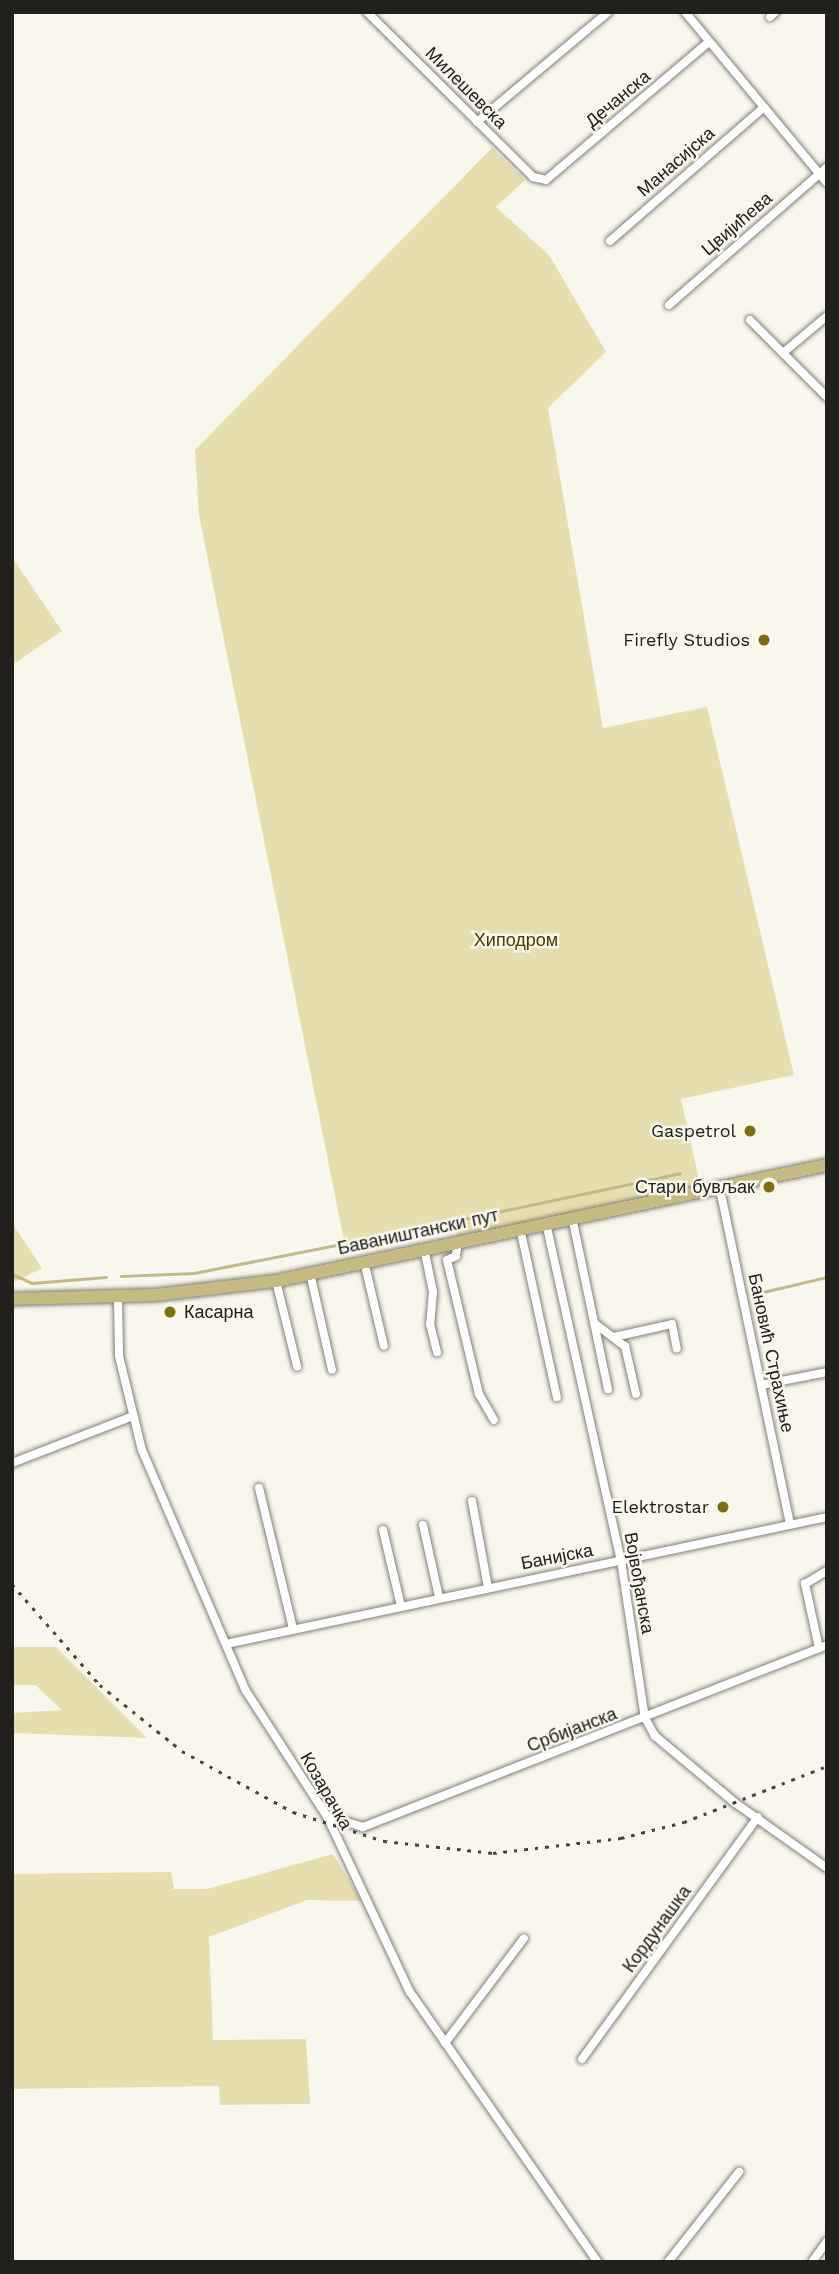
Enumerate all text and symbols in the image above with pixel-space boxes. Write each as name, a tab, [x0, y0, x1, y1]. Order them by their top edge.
street label: Милешевска	[421, 43, 511, 133]
street label: Дечанска	[581, 66, 655, 132]
street label: Манасијска	[633, 123, 719, 201]
street label: Цвијићева	[697, 188, 777, 260]
place label: Firefly Studios	[623, 629, 750, 651]
marker: Firefly Studios	[756, 632, 772, 648]
park label: Хиподром	[474, 929, 558, 951]
place label: Gaspetrol	[651, 1120, 736, 1142]
marker: Gaspetrol	[742, 1123, 758, 1139]
place label: Стари бувљак	[635, 1176, 755, 1198]
marker: Стари бувљак	[761, 1179, 777, 1195]
street label: Баваништански пут	[336, 1204, 500, 1260]
street label: Бановић Страхиње	[744, 1271, 798, 1435]
place label: Касарна	[184, 1301, 253, 1323]
marker: Касарна	[162, 1304, 178, 1320]
place label: Elektrostar	[611, 1496, 709, 1518]
marker: Elektrostar	[715, 1499, 731, 1515]
street label: Војвођанска	[619, 1531, 659, 1635]
street label: Банијска	[519, 1539, 595, 1575]
street label: Србијанска	[524, 1703, 620, 1757]
street label: Козарачка	[295, 1748, 357, 1834]
street label: Кордунашка	[618, 1881, 696, 1977]

